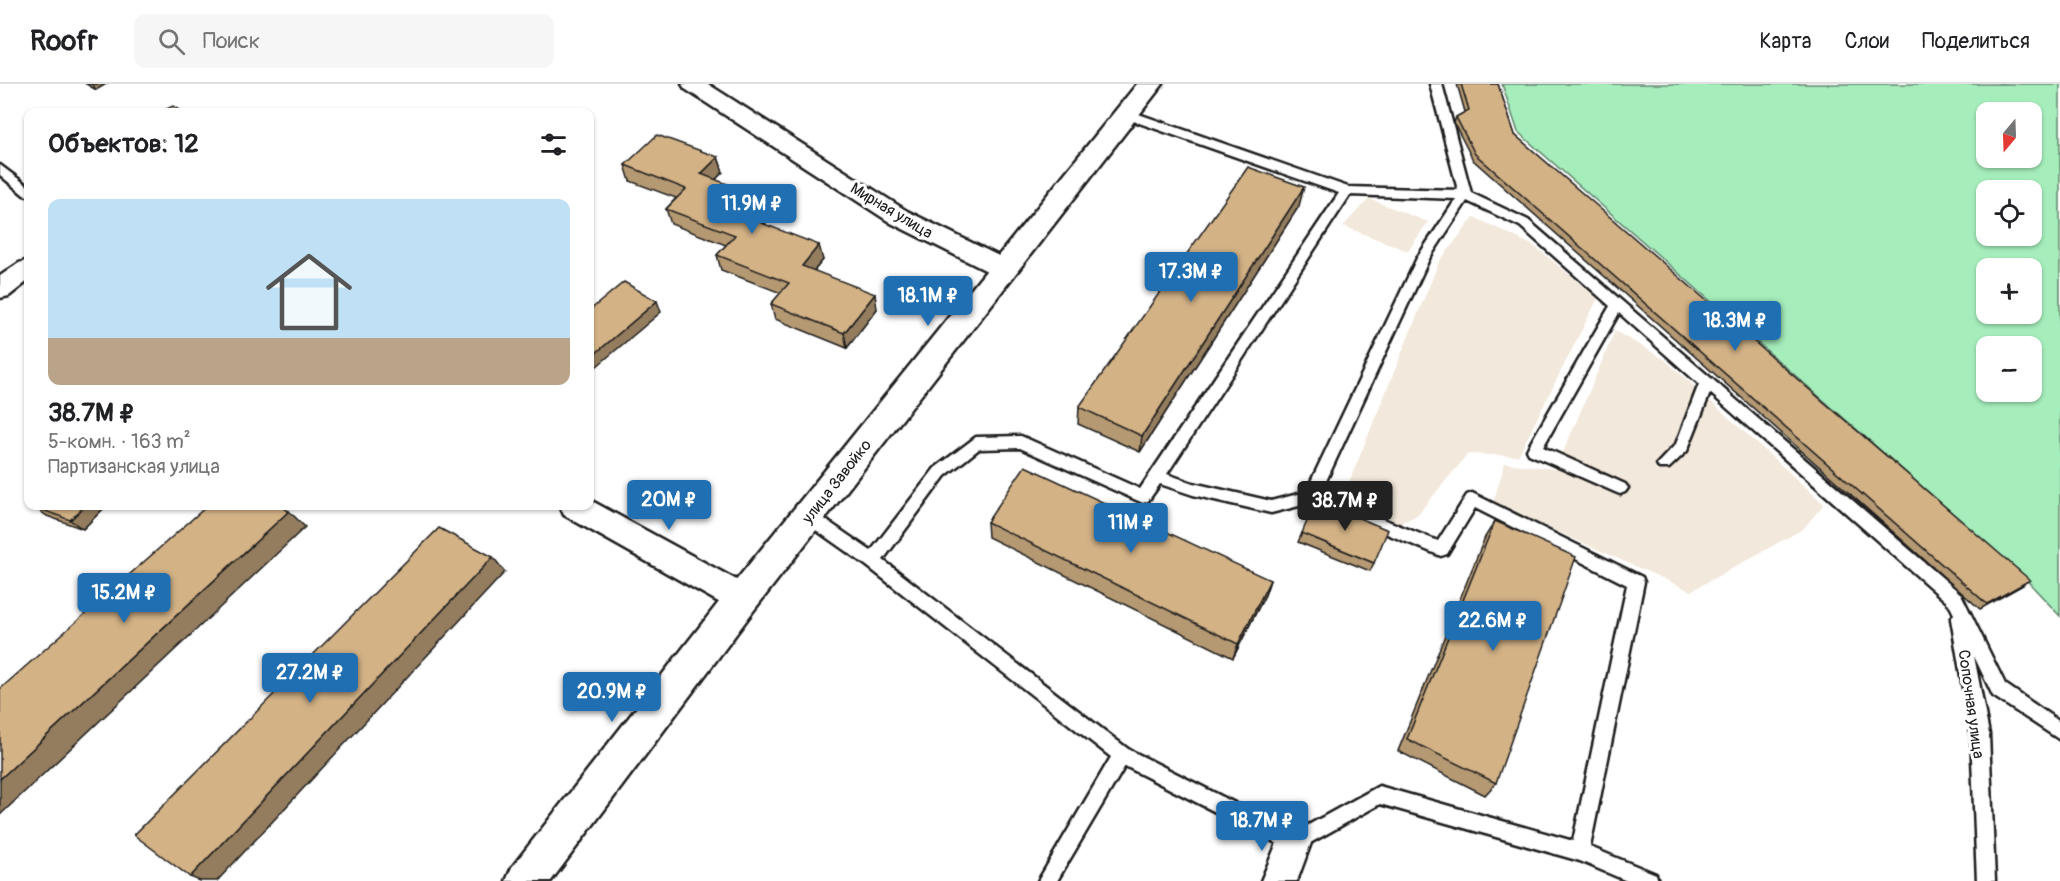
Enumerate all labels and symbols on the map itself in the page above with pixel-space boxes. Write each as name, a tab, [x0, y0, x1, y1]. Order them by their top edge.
north arrow	[1976, 102, 2042, 168]
street label: Мирная улица	[847, 178, 936, 243]
pin: 11.9M ₽	[697, 184, 807, 235]
pin: 17.3M ₽	[1136, 252, 1246, 303]
pin: 18.1M ₽	[873, 276, 983, 327]
pin: 18.3M ₽	[1680, 301, 1790, 352]
street label: улица Завойко	[797, 435, 876, 528]
pin: 20M ₽	[627, 480, 711, 531]
pin: 38.7M ₽	[1290, 481, 1400, 532]
pin: 11M ₽	[1089, 503, 1173, 554]
pin: 15.2M ₽	[69, 573, 179, 624]
pin: 22.6M ₽	[1438, 601, 1548, 652]
street label: Сопочная улица	[1953, 649, 1989, 760]
pin: 27.2M ₽	[255, 653, 365, 704]
pin: 20.9M ₽	[557, 672, 667, 723]
pin: 18.7M ₽	[1207, 801, 1317, 852]

